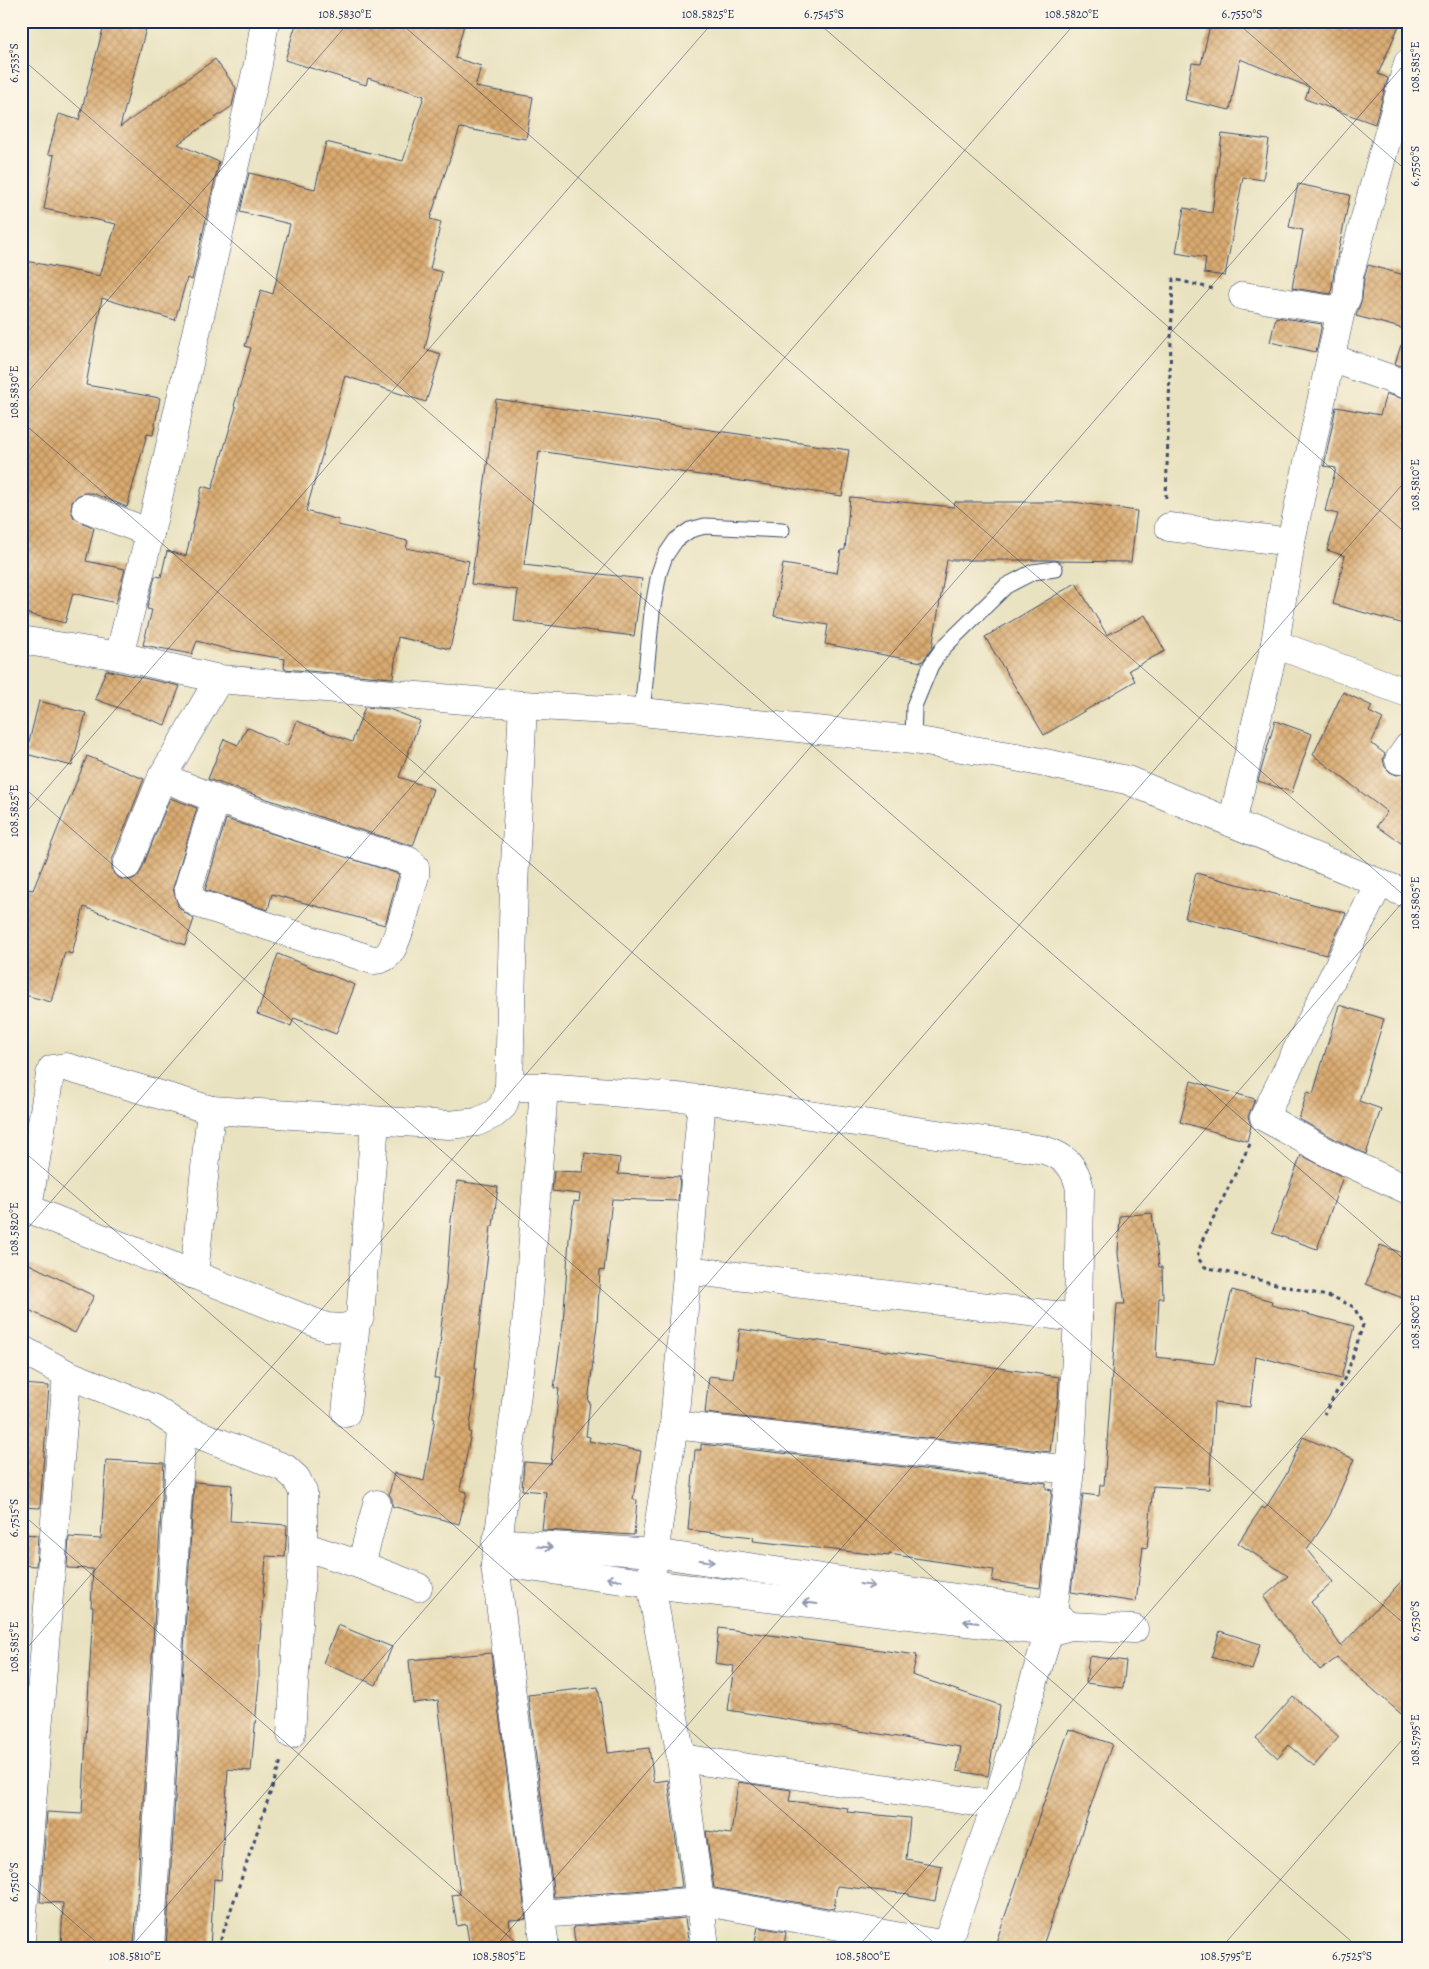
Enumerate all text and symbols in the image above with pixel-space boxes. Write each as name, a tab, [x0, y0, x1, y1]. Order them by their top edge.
text: 108.5830°E	[318, 6, 372, 22]
text: 108.5825°E	[682, 6, 734, 22]
text: 6.7545°S	[804, 6, 844, 22]
text: 108.5820°E	[1045, 6, 1099, 22]
text: 6.7550°S	[1222, 6, 1262, 22]
text: 108.5815°E	[1407, 42, 1423, 92]
text: 6.7535°S	[6, 43, 22, 83]
text: 6.7550°S	[1407, 146, 1423, 186]
text: 108.5830°E	[6, 365, 22, 419]
text: 108.5810°E	[1407, 459, 1423, 511]
text: 108.5825°E	[6, 785, 22, 837]
text: 108.5805°E	[1407, 876, 1423, 930]
text: 108.5820°E	[6, 1202, 22, 1256]
text: 108.5800°E	[1407, 1295, 1423, 1349]
text: 6.7515°S	[6, 1499, 22, 1537]
one-way arrow	[537, 1542, 553, 1551]
one-way arrow	[698, 1556, 714, 1566]
one-way arrow	[606, 1574, 622, 1584]
one-way arrow	[859, 1580, 875, 1590]
one-way arrow	[802, 1598, 818, 1608]
text: 6.7530°S	[1407, 1601, 1423, 1641]
one-way arrow	[964, 1617, 980, 1627]
text: 108.5815°E	[6, 1622, 22, 1672]
text: 108.5795°E	[1407, 1714, 1423, 1766]
text: 6.7510°S	[6, 1862, 22, 1902]
text: 108.5810°E	[109, 1948, 161, 1964]
text: 108.5805°E	[472, 1948, 526, 1964]
text: 108.5800°E	[836, 1948, 890, 1964]
text: 108.5795°E	[1200, 1948, 1252, 1964]
text: 6.7525°S	[1332, 1948, 1372, 1964]

